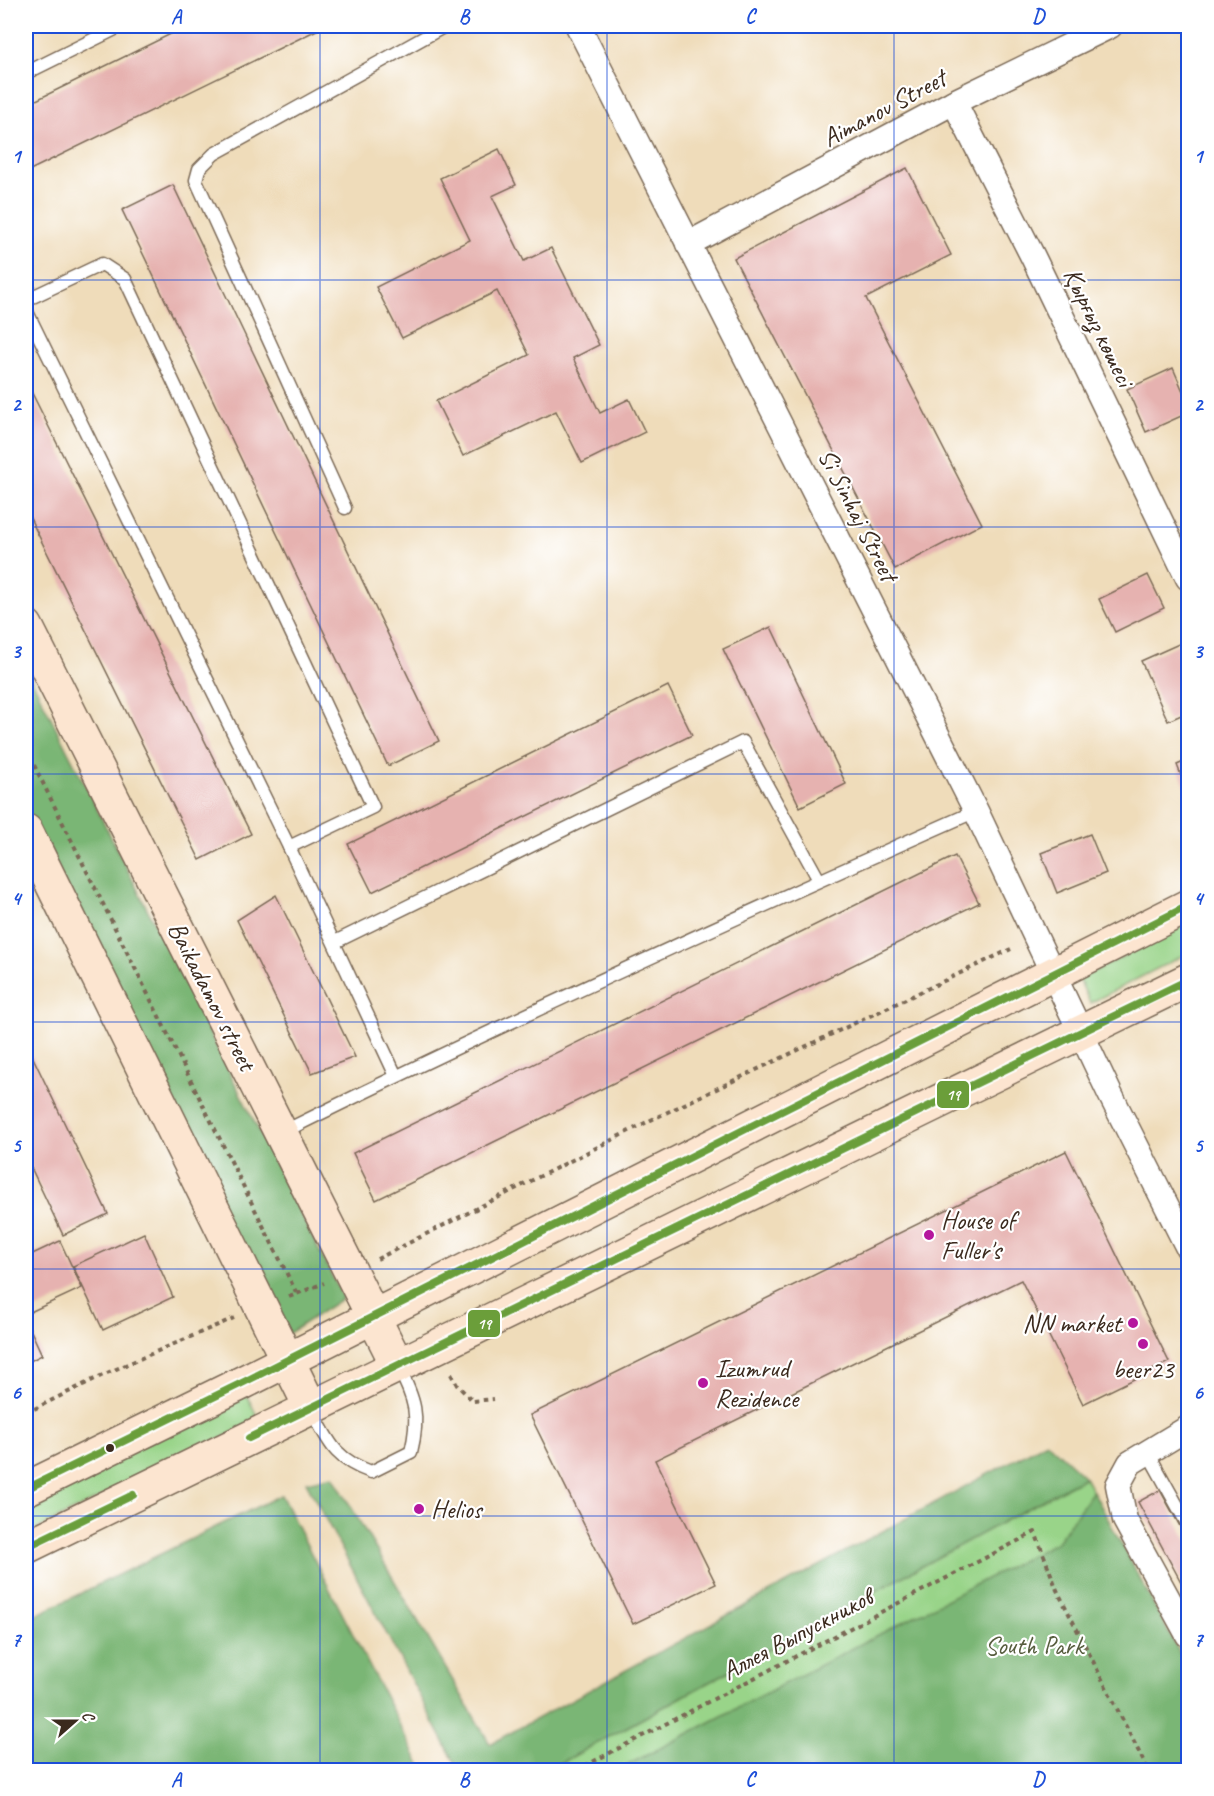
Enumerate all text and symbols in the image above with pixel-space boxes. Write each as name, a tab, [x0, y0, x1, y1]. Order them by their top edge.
text: A	[171, 4, 183, 29]
text: B	[459, 4, 471, 29]
text: C	[745, 4, 757, 29]
text: D	[1032, 4, 1046, 29]
street label: Aimanov Street	[817, 60, 954, 154]
text: 1	[12, 144, 23, 169]
text: 1	[1194, 144, 1205, 169]
street label: Қырғыз көшесі	[1055, 262, 1143, 395]
text: 2	[12, 392, 23, 417]
text: 2	[1194, 392, 1205, 417]
street label: Si Sinhaj Street	[811, 443, 907, 590]
text: 3	[12, 639, 23, 664]
text: 3	[1194, 639, 1205, 664]
text: 4	[12, 886, 24, 911]
text: 4	[1194, 886, 1206, 911]
street label: Baikadamov street	[160, 916, 265, 1078]
line badge: 19	[936, 1080, 970, 1109]
text: 19	[946, 1085, 962, 1105]
text: 5	[12, 1133, 23, 1158]
text: 5	[1194, 1133, 1205, 1158]
place label: House of Fuller's	[941, 1204, 1020, 1267]
marker: House of Fuller's	[922, 1228, 936, 1242]
place label: NN market	[1023, 1307, 1123, 1340]
line badge: 19	[467, 1309, 501, 1338]
text: 19	[477, 1314, 493, 1334]
marker: NN market	[1126, 1316, 1140, 1330]
marker: beer23	[1136, 1337, 1150, 1351]
place label: Izumrud Rezidence	[715, 1352, 801, 1415]
place label: beer23	[1113, 1353, 1176, 1386]
marker: Izumrud Rezidence	[696, 1376, 710, 1390]
text: 6	[11, 1380, 22, 1405]
text: 6	[1193, 1380, 1204, 1405]
unlabelled marker	[104, 1442, 116, 1454]
place label: Helios	[431, 1493, 484, 1526]
marker: Helios	[412, 1502, 426, 1516]
street label: Аллея Выпускников	[716, 1578, 882, 1687]
text: 7	[12, 1627, 23, 1652]
text: 7	[1194, 1627, 1205, 1652]
park label: South Park	[985, 1629, 1086, 1662]
north arrow	[45, 1691, 105, 1751]
text: С	[77, 1709, 100, 1725]
text: A	[171, 1767, 183, 1792]
text: B	[459, 1767, 471, 1792]
text: C	[745, 1767, 757, 1792]
text: D	[1032, 1767, 1046, 1792]

